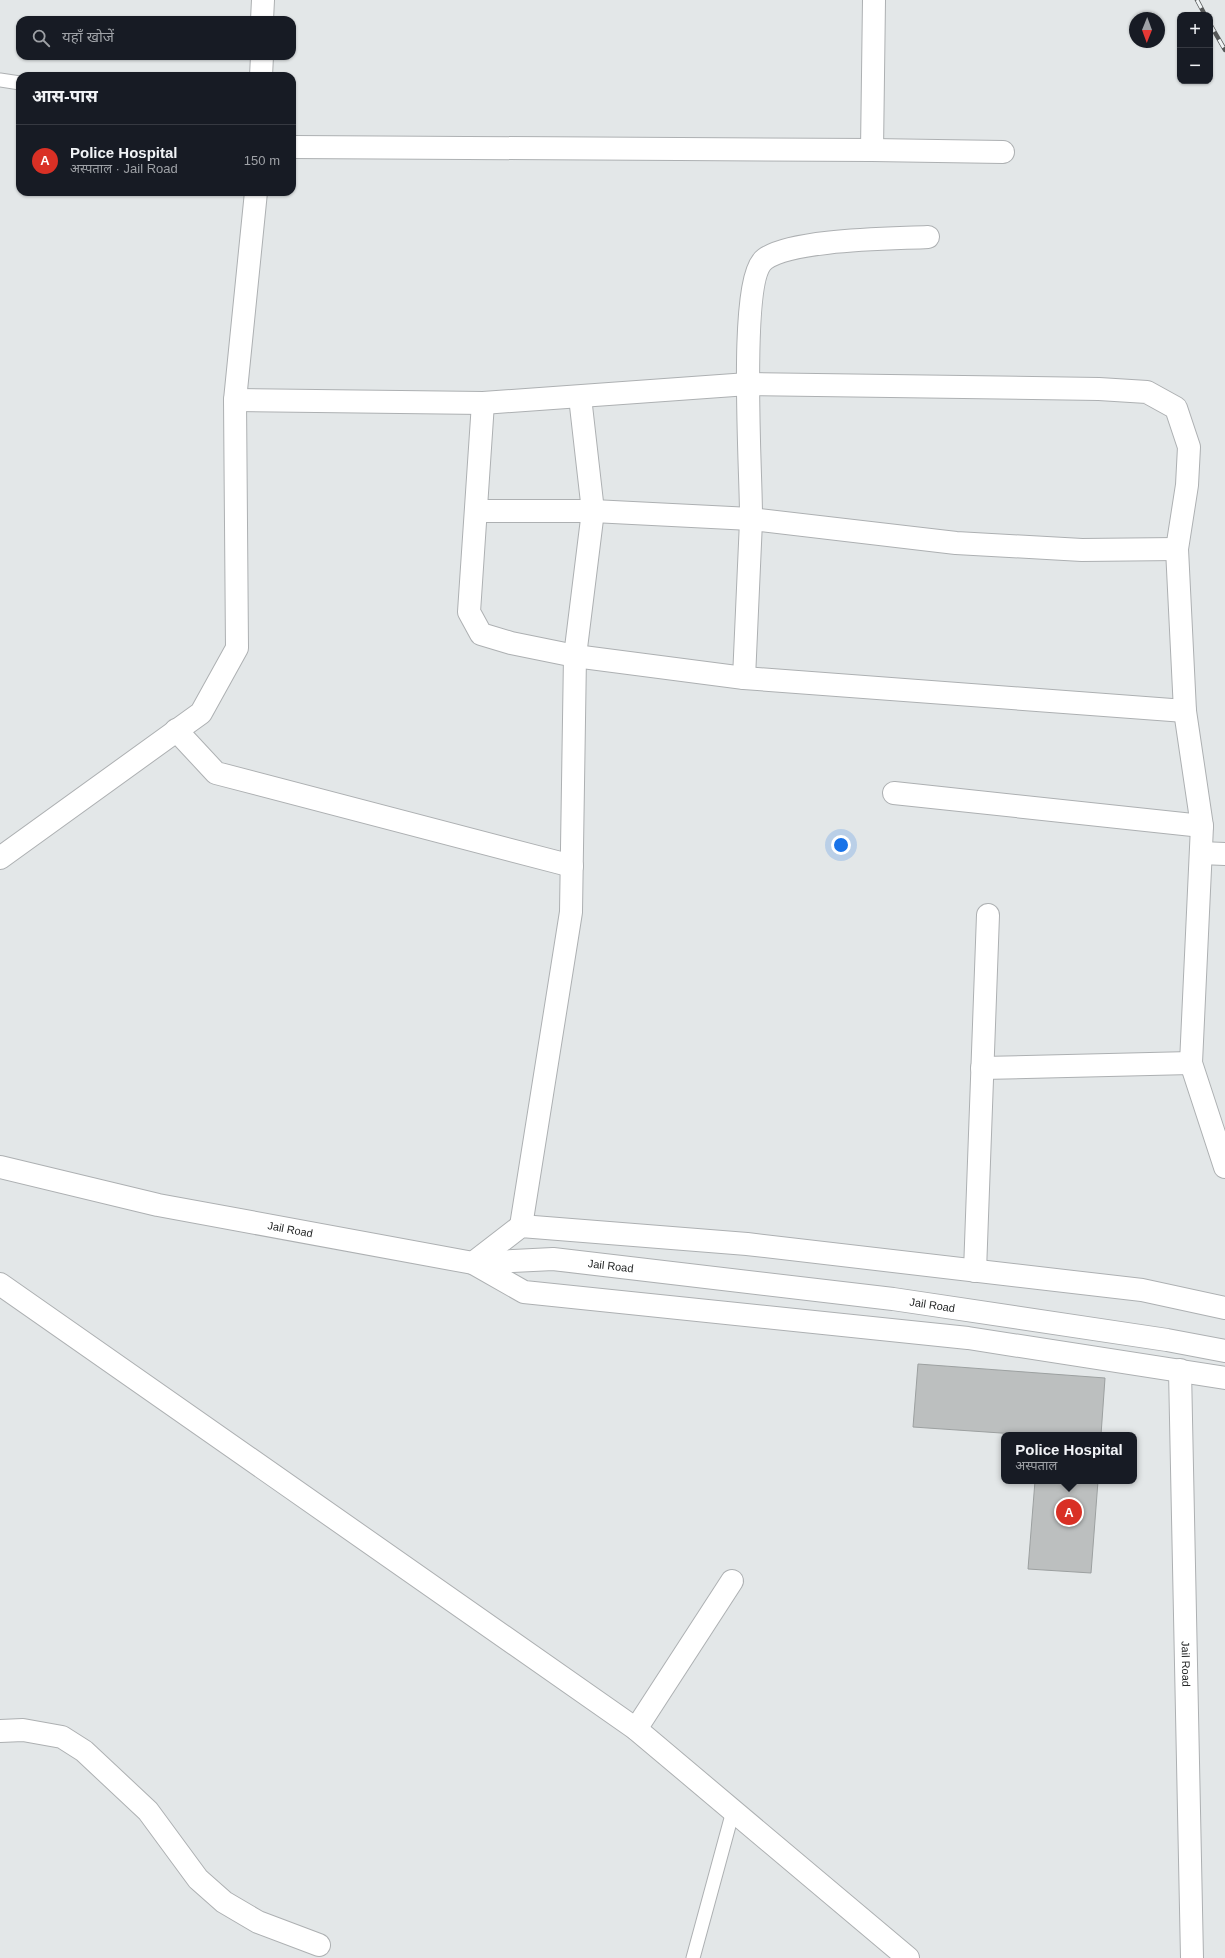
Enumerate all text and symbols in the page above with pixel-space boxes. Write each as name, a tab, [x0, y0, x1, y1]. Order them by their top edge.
north arrow	[1129, 12, 1165, 48]
map controls	[1177, 12, 1213, 84]
button: +	[1177, 12, 1213, 48]
search box	[16, 16, 296, 60]
icon: search	[30, 27, 52, 49]
text: यहाँ खोजें	[62, 28, 114, 45]
button: −	[1177, 48, 1213, 84]
text: आस-पास	[32, 87, 98, 106]
text: Police Hospital	[70, 144, 178, 161]
text: A	[40, 153, 50, 168]
text: 150 m	[244, 153, 280, 168]
text: अस्पताल · Jail Road	[70, 161, 178, 176]
your location	[831, 835, 851, 855]
street label: Jail Road	[267, 1219, 314, 1239]
street label: Jail Road	[587, 1257, 634, 1274]
street label: Jail Road	[909, 1296, 956, 1314]
popup	[1001, 1432, 1137, 1484]
text: Police Hospital	[1015, 1441, 1123, 1458]
text: अस्पताल	[1015, 1458, 1057, 1473]
pin: A	[1056, 1497, 1082, 1527]
street label: Jail Road	[1180, 1641, 1192, 1687]

